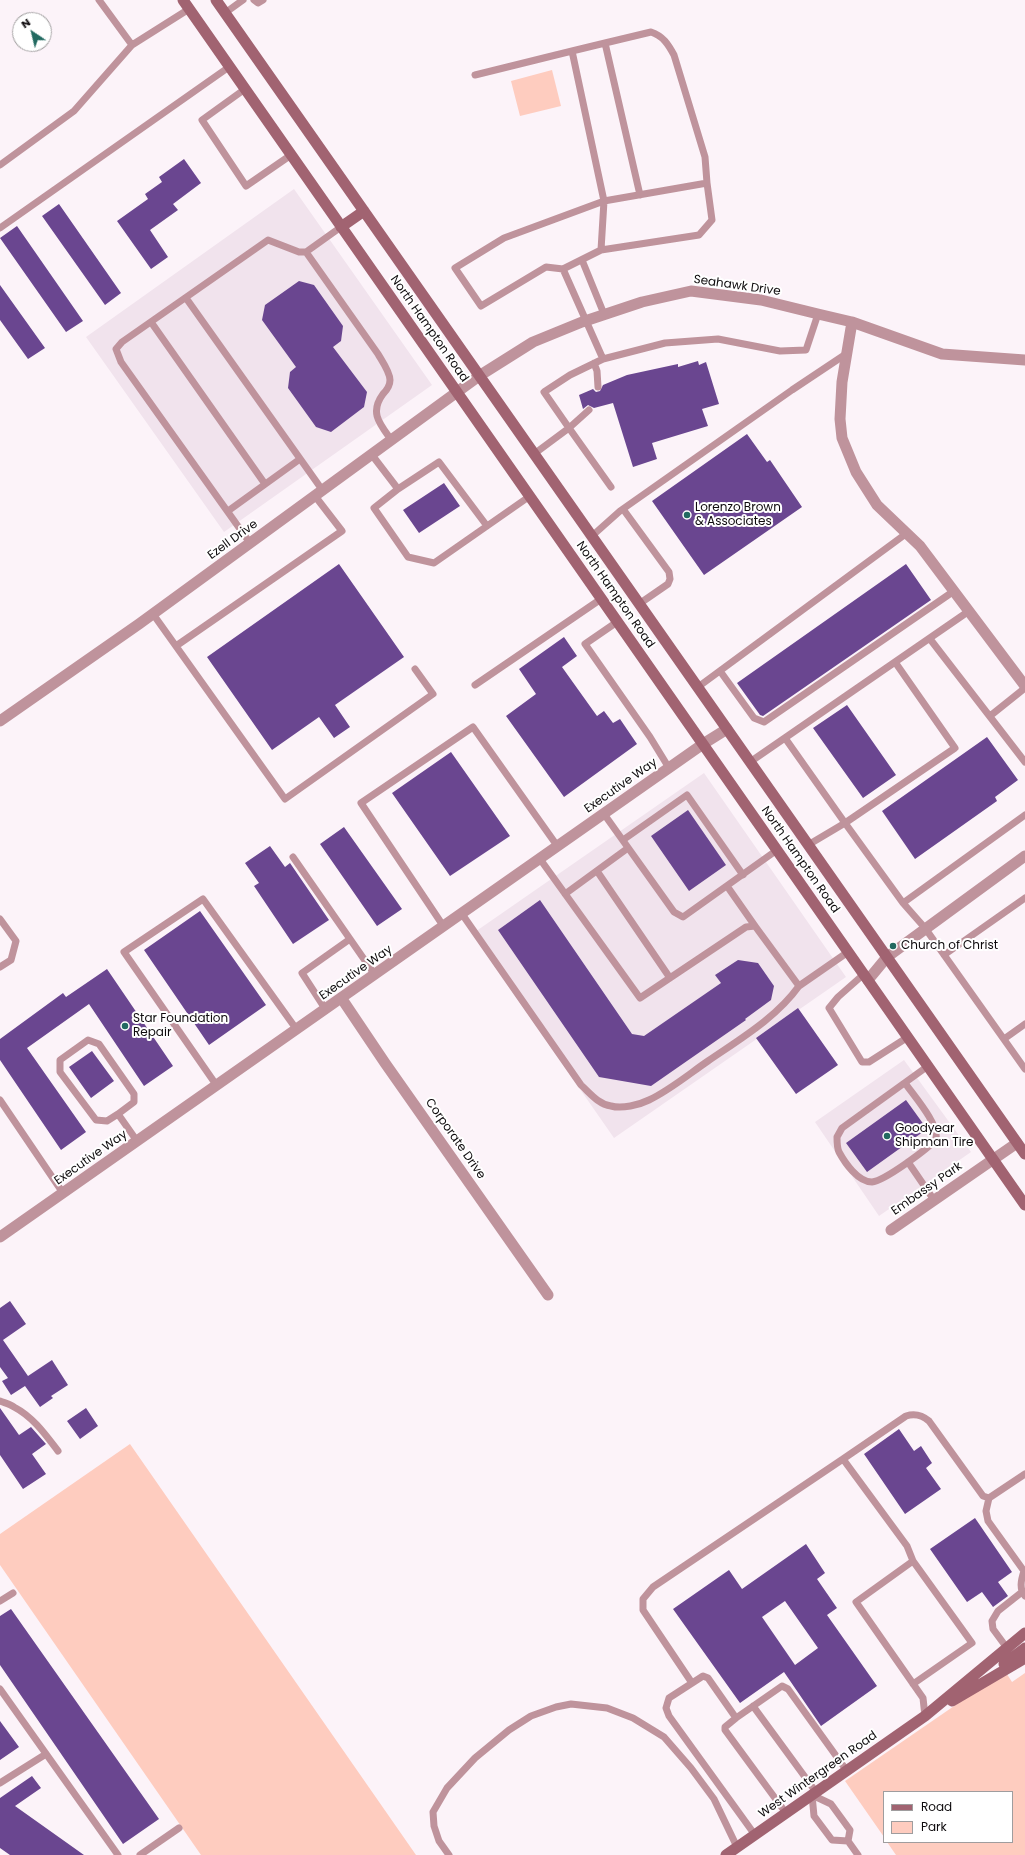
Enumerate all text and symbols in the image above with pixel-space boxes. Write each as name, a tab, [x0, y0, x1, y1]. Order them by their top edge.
north arrow	[12, 12, 52, 52]
text: N	[18, 14, 34, 32]
street label: North Hampton Road	[387, 273, 471, 385]
street label: Seahawk Drive	[693, 273, 781, 299]
place label: Lorenzo Brown & Associates	[695, 501, 781, 529]
marker: Lorenzo Brown & Associates	[682, 510, 692, 520]
street label: Ezell Drive	[205, 517, 261, 563]
street label: North Hampton Road	[573, 539, 657, 651]
street label: Executive Way	[582, 756, 660, 816]
street label: North Hampton Road	[758, 804, 842, 916]
place label: Church of Christ	[901, 939, 998, 953]
marker: Church of Christ	[888, 941, 898, 951]
street label: Executive Way	[317, 943, 395, 1003]
place label: Star Foundation Repair	[133, 1012, 228, 1040]
marker: Star Foundation Repair	[120, 1021, 130, 1031]
street label: Corporate Drive	[422, 1096, 488, 1182]
place label: Goodyear Shipman Tire	[895, 1122, 974, 1150]
street label: Executive Way	[52, 1128, 130, 1188]
marker: Goodyear Shipman Tire	[882, 1131, 892, 1141]
street label: Embassy Park	[889, 1159, 965, 1219]
street label: West Wintergreen Road	[756, 1729, 880, 1821]
legend	[883, 1791, 1013, 1843]
text: Road	[921, 1798, 952, 1815]
text: Park	[921, 1818, 947, 1835]

